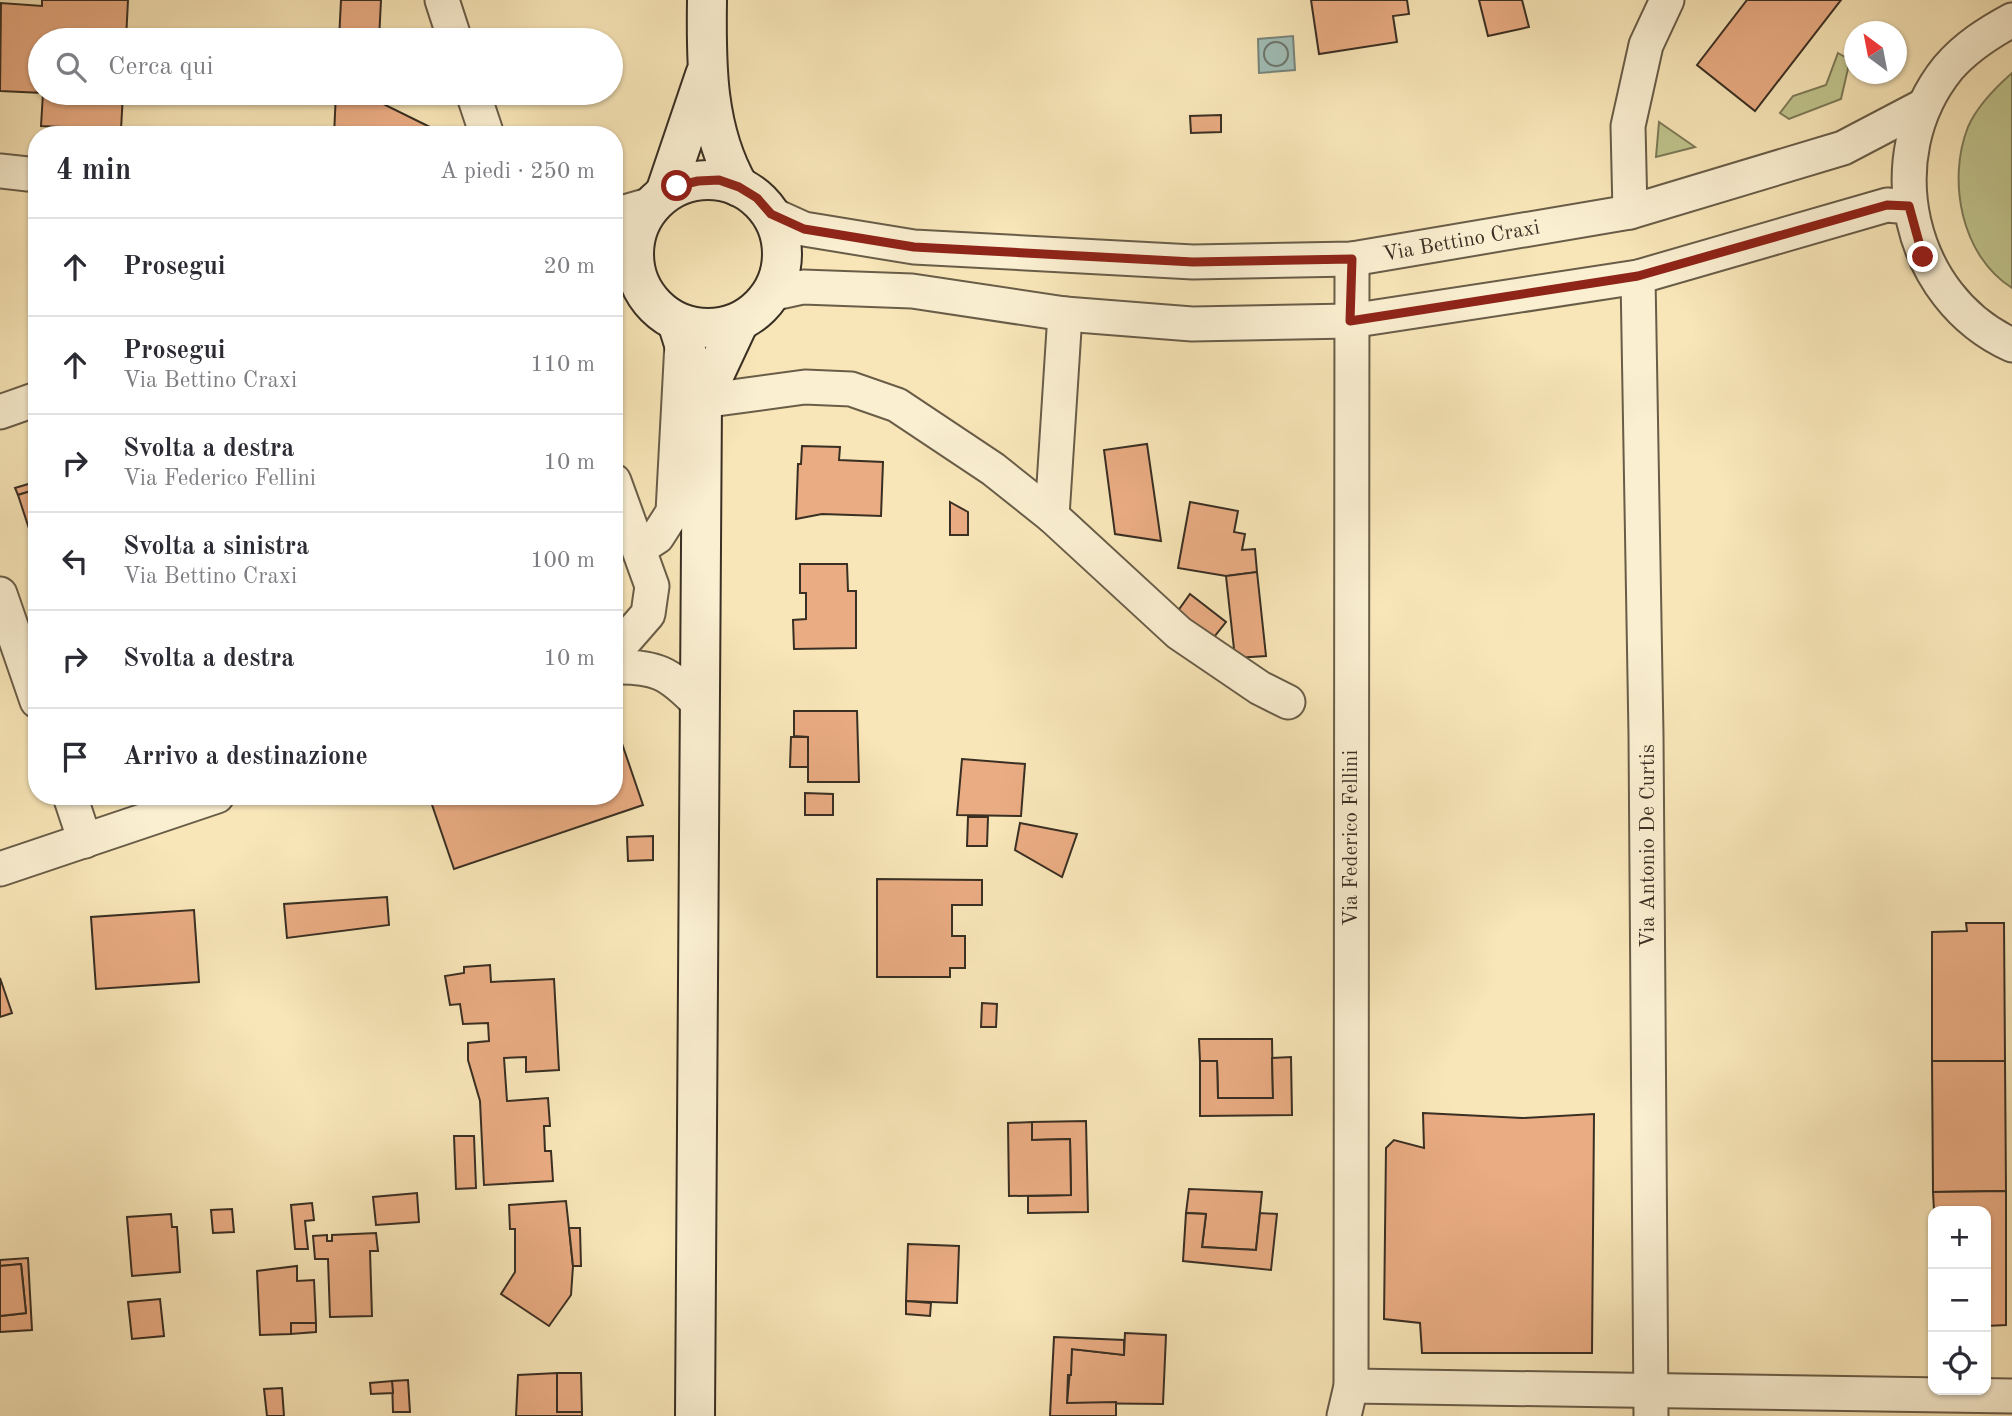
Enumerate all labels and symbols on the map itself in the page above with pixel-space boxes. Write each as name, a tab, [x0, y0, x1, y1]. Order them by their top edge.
north arrow	[1844, 21, 1907, 84]
route start	[661, 170, 692, 201]
street label: Via Bettino Craxi	[1381, 217, 1541, 266]
route end	[1907, 241, 1938, 272]
street label: Via Antonio De Curtis	[1638, 744, 1659, 948]
street label: Via Federico Fellini	[1341, 750, 1362, 926]

